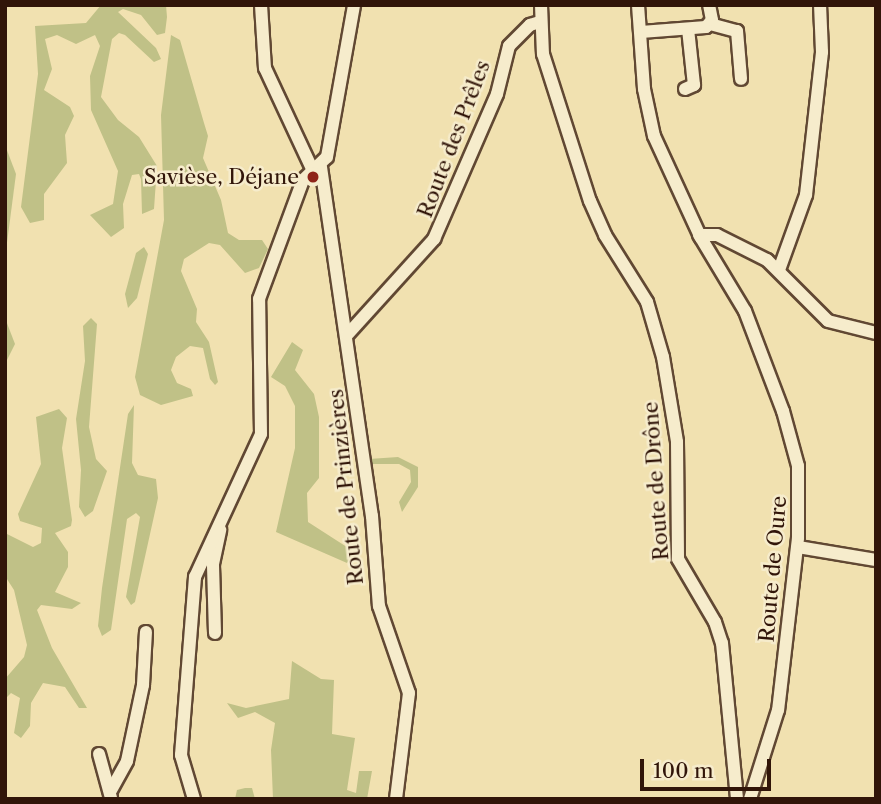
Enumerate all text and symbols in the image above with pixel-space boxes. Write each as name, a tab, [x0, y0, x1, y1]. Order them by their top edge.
street label: Route des Prêles	[412, 57, 496, 221]
place label: Savièse, Déjane	[144, 164, 299, 190]
marker: Savièse, Déjane	[305, 169, 321, 185]
street label: Route de Prinzières	[323, 388, 369, 586]
street label: Route de Drône	[638, 401, 674, 561]
street label: Route de Oure	[754, 495, 792, 643]
scale bar	[643, 744, 774, 788]
text: 100 m	[653, 758, 714, 783]

